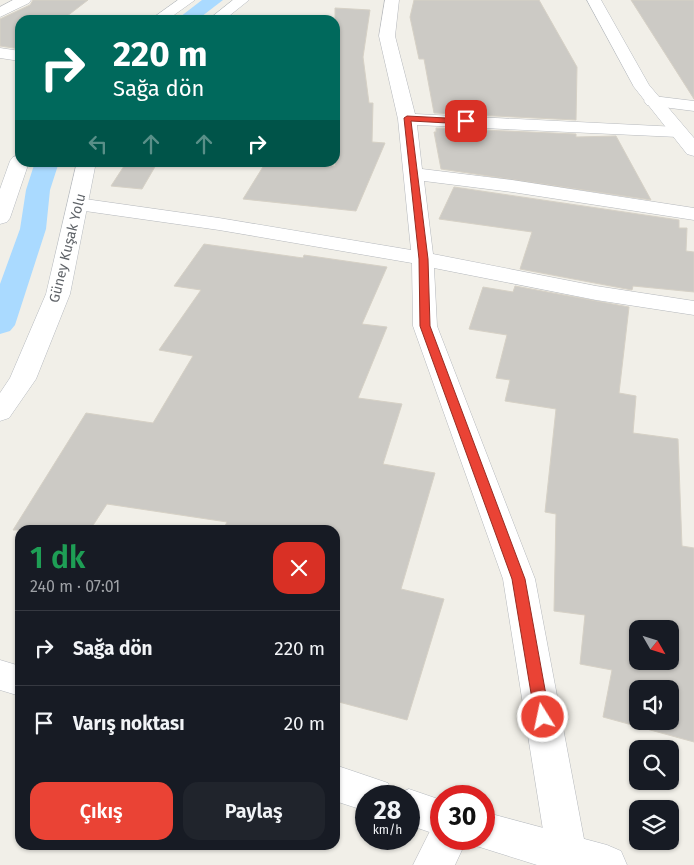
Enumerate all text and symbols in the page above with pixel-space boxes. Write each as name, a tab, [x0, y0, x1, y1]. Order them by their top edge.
text: 220 m	[113, 33, 208, 75]
icon: right	[30, 35, 95, 100]
text: Sağa dön	[113, 75, 204, 102]
pin	[445, 100, 487, 142]
icon: arrive	[452, 107, 480, 135]
icon: left	[84, 130, 112, 158]
icon: ahead	[137, 130, 165, 158]
icon: ahead	[190, 130, 218, 158]
icon: right	[243, 130, 271, 158]
street label: Güney Kuşak Yolu	[46, 192, 89, 304]
text: 1 dk	[30, 540, 85, 576]
button: close	[273, 542, 325, 594]
text: 240 m · 07:01	[30, 577, 120, 596]
north arrow	[629, 620, 679, 670]
map controls	[629, 620, 679, 850]
icon: right	[30, 634, 58, 662]
text: Sağa dön	[73, 637, 153, 660]
text: 220 m	[274, 637, 325, 660]
button: sound	[629, 680, 679, 730]
position arrow	[516, 690, 568, 742]
icon: arrive	[30, 709, 58, 737]
text: Varış noktası	[73, 712, 185, 735]
text: 20 m	[284, 712, 325, 735]
button: search	[629, 740, 679, 790]
button: Çıkış	[30, 782, 173, 840]
button: Paylaş	[183, 782, 325, 840]
speed limit sign: 30	[430, 785, 495, 850]
text: 28	[374, 796, 401, 826]
button: layers	[629, 800, 679, 850]
text: km/h	[373, 823, 402, 837]

